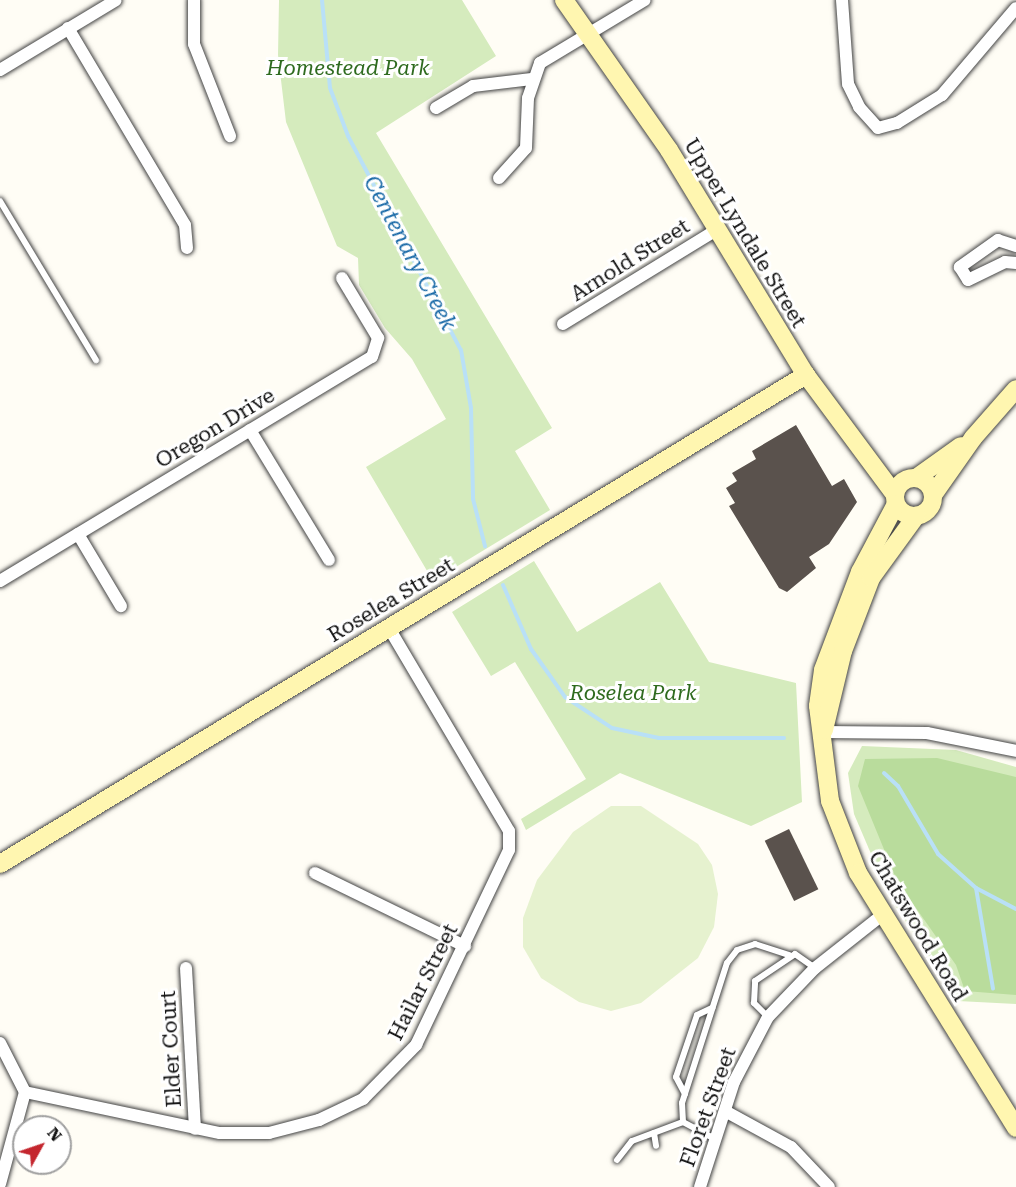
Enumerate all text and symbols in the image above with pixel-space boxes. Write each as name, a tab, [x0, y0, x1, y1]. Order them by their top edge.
park label: Homestead Park	[266, 55, 430, 81]
street label: Upper Lyndale Street	[678, 134, 812, 332]
water label: Centenary Creek	[358, 171, 462, 335]
street label: Arnold Street	[566, 213, 694, 307]
street label: Oregon Drive	[151, 383, 279, 473]
street label: Roselea Street	[323, 552, 459, 648]
park label: Roselea Park	[569, 680, 697, 706]
street label: Chatswood Road	[863, 846, 973, 1006]
street label: Hailar Street	[383, 920, 463, 1044]
street label: Elder Court	[155, 990, 187, 1108]
street label: Floret Street	[675, 1044, 741, 1170]
north arrow	[12, 1115, 72, 1175]
text: N	[43, 1124, 66, 1145]

